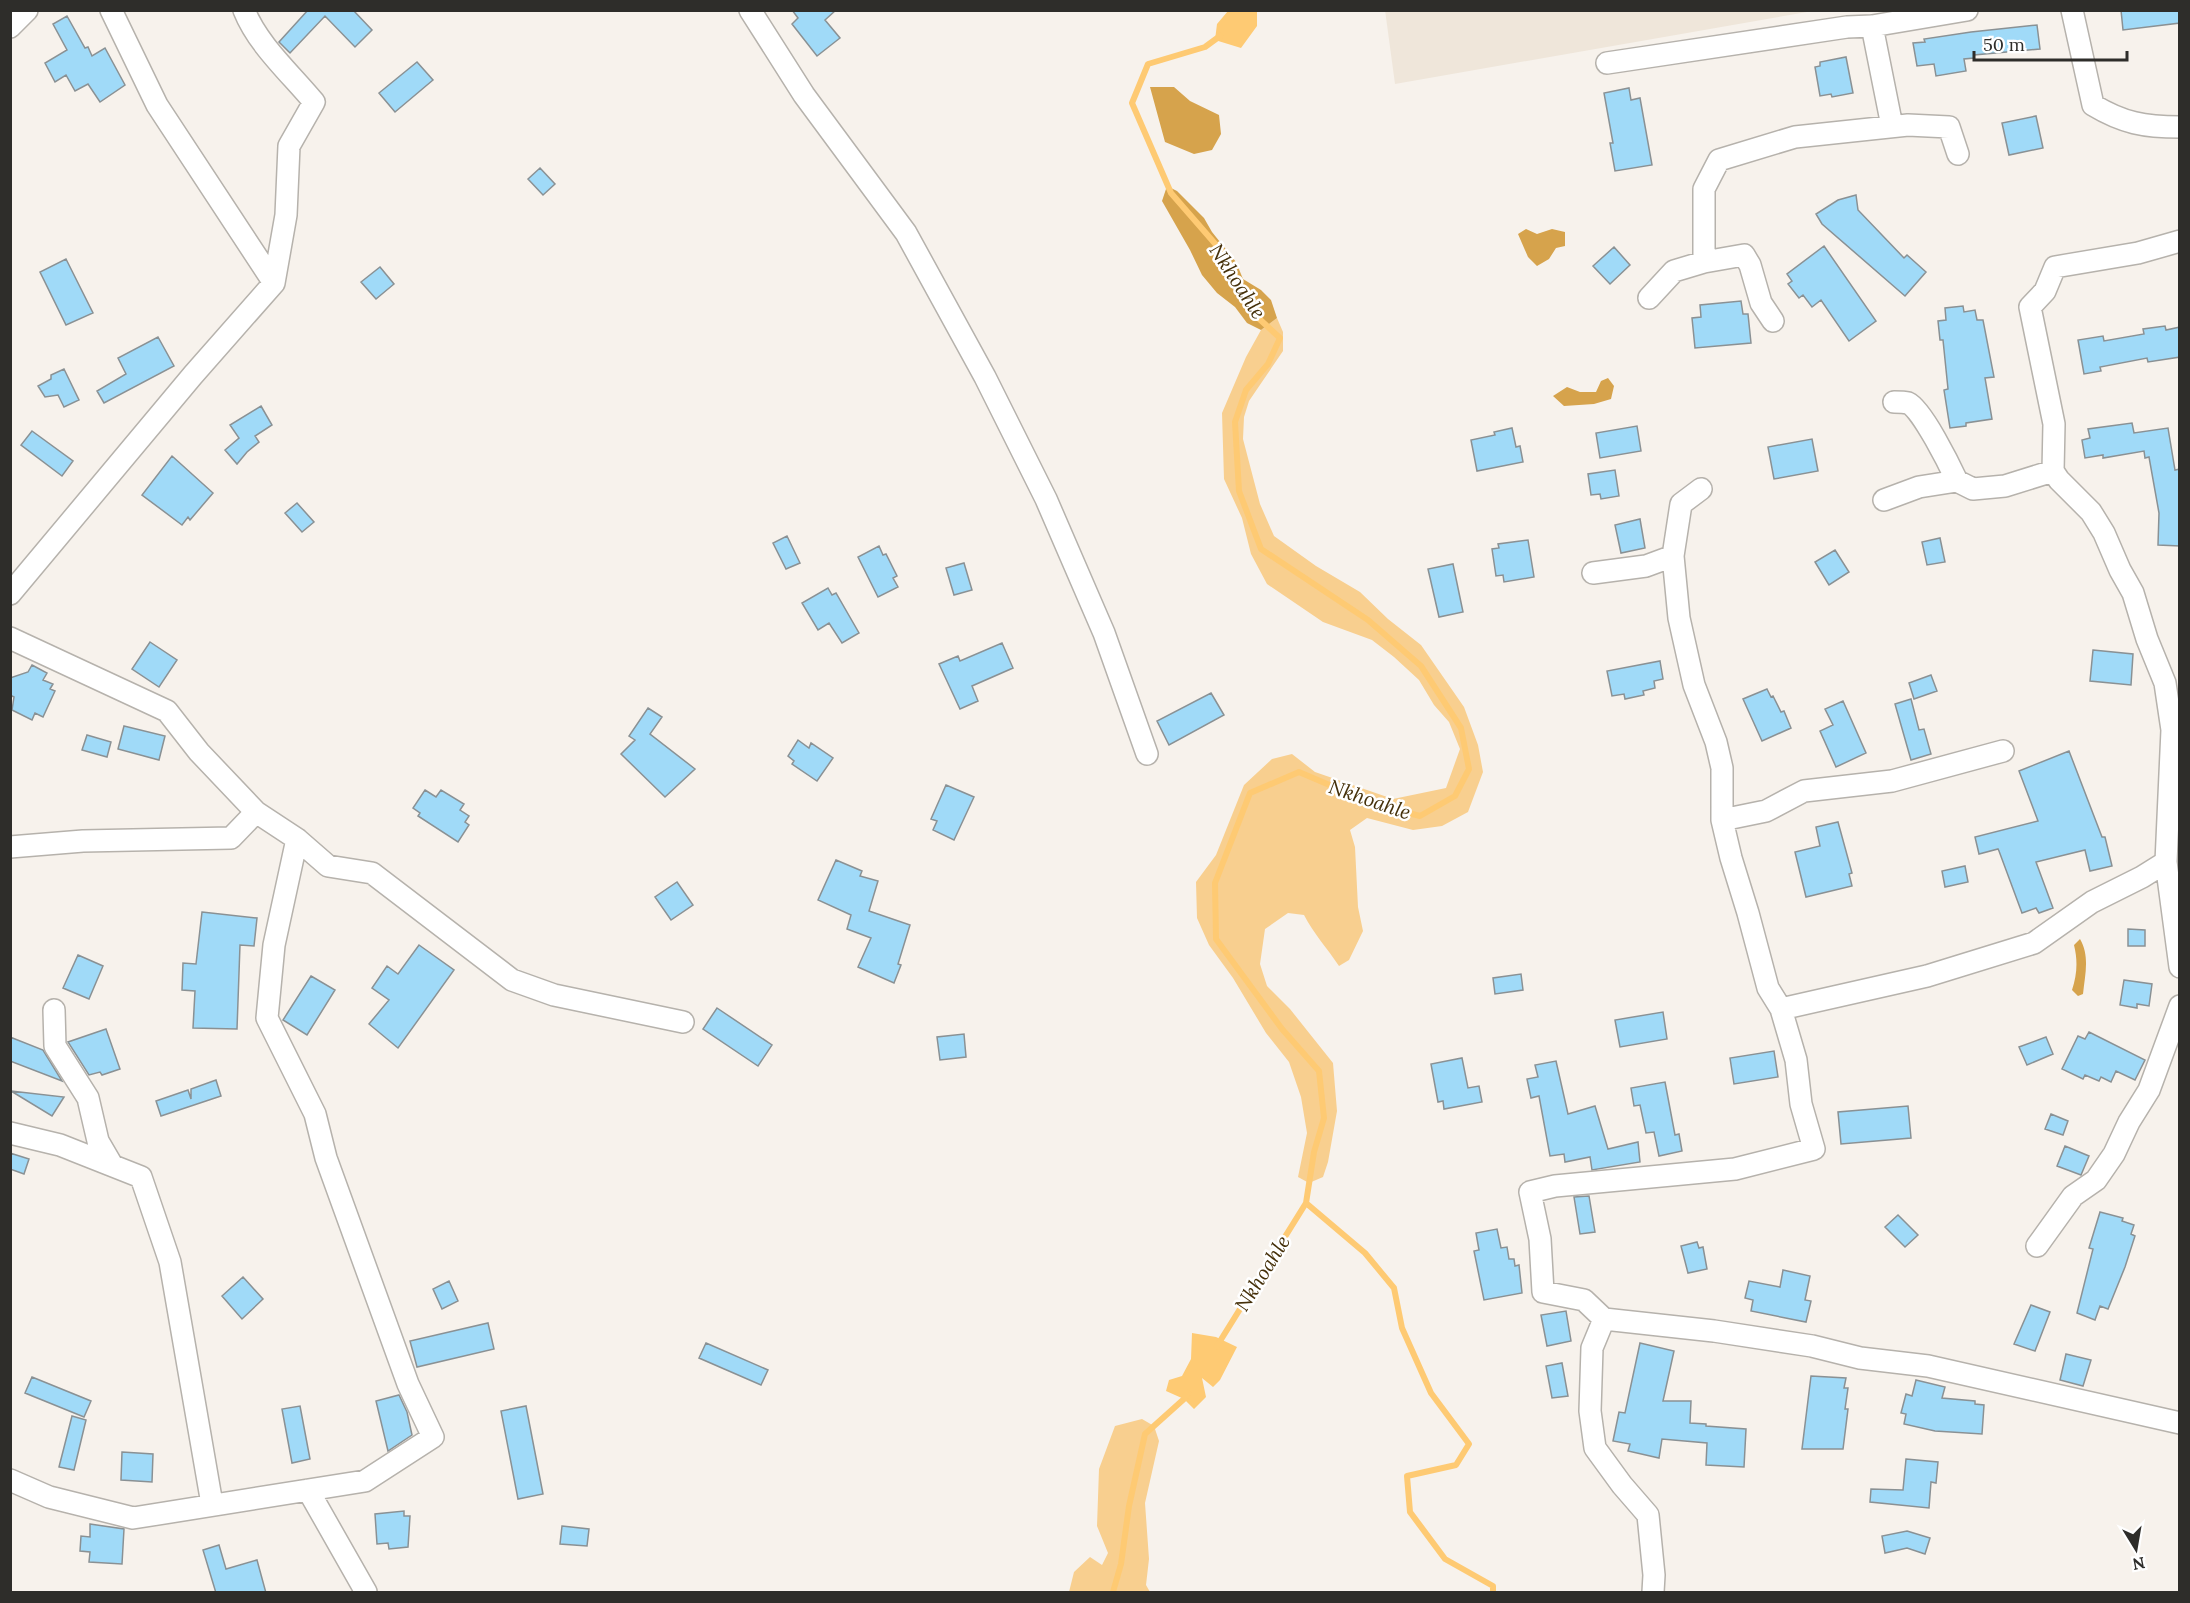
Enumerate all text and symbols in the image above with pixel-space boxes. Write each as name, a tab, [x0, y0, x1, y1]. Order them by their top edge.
scale bar	[1974, 24, 2127, 62]
text: 50 m	[1983, 33, 2025, 56]
water label: Nkhoahle	[1204, 239, 1272, 323]
water label: Nkhoahle	[1326, 773, 1414, 825]
water label: Nkhoahle	[1229, 1230, 1295, 1316]
north arrow	[2106, 1519, 2166, 1579]
text: N	[2131, 1553, 2147, 1575]

